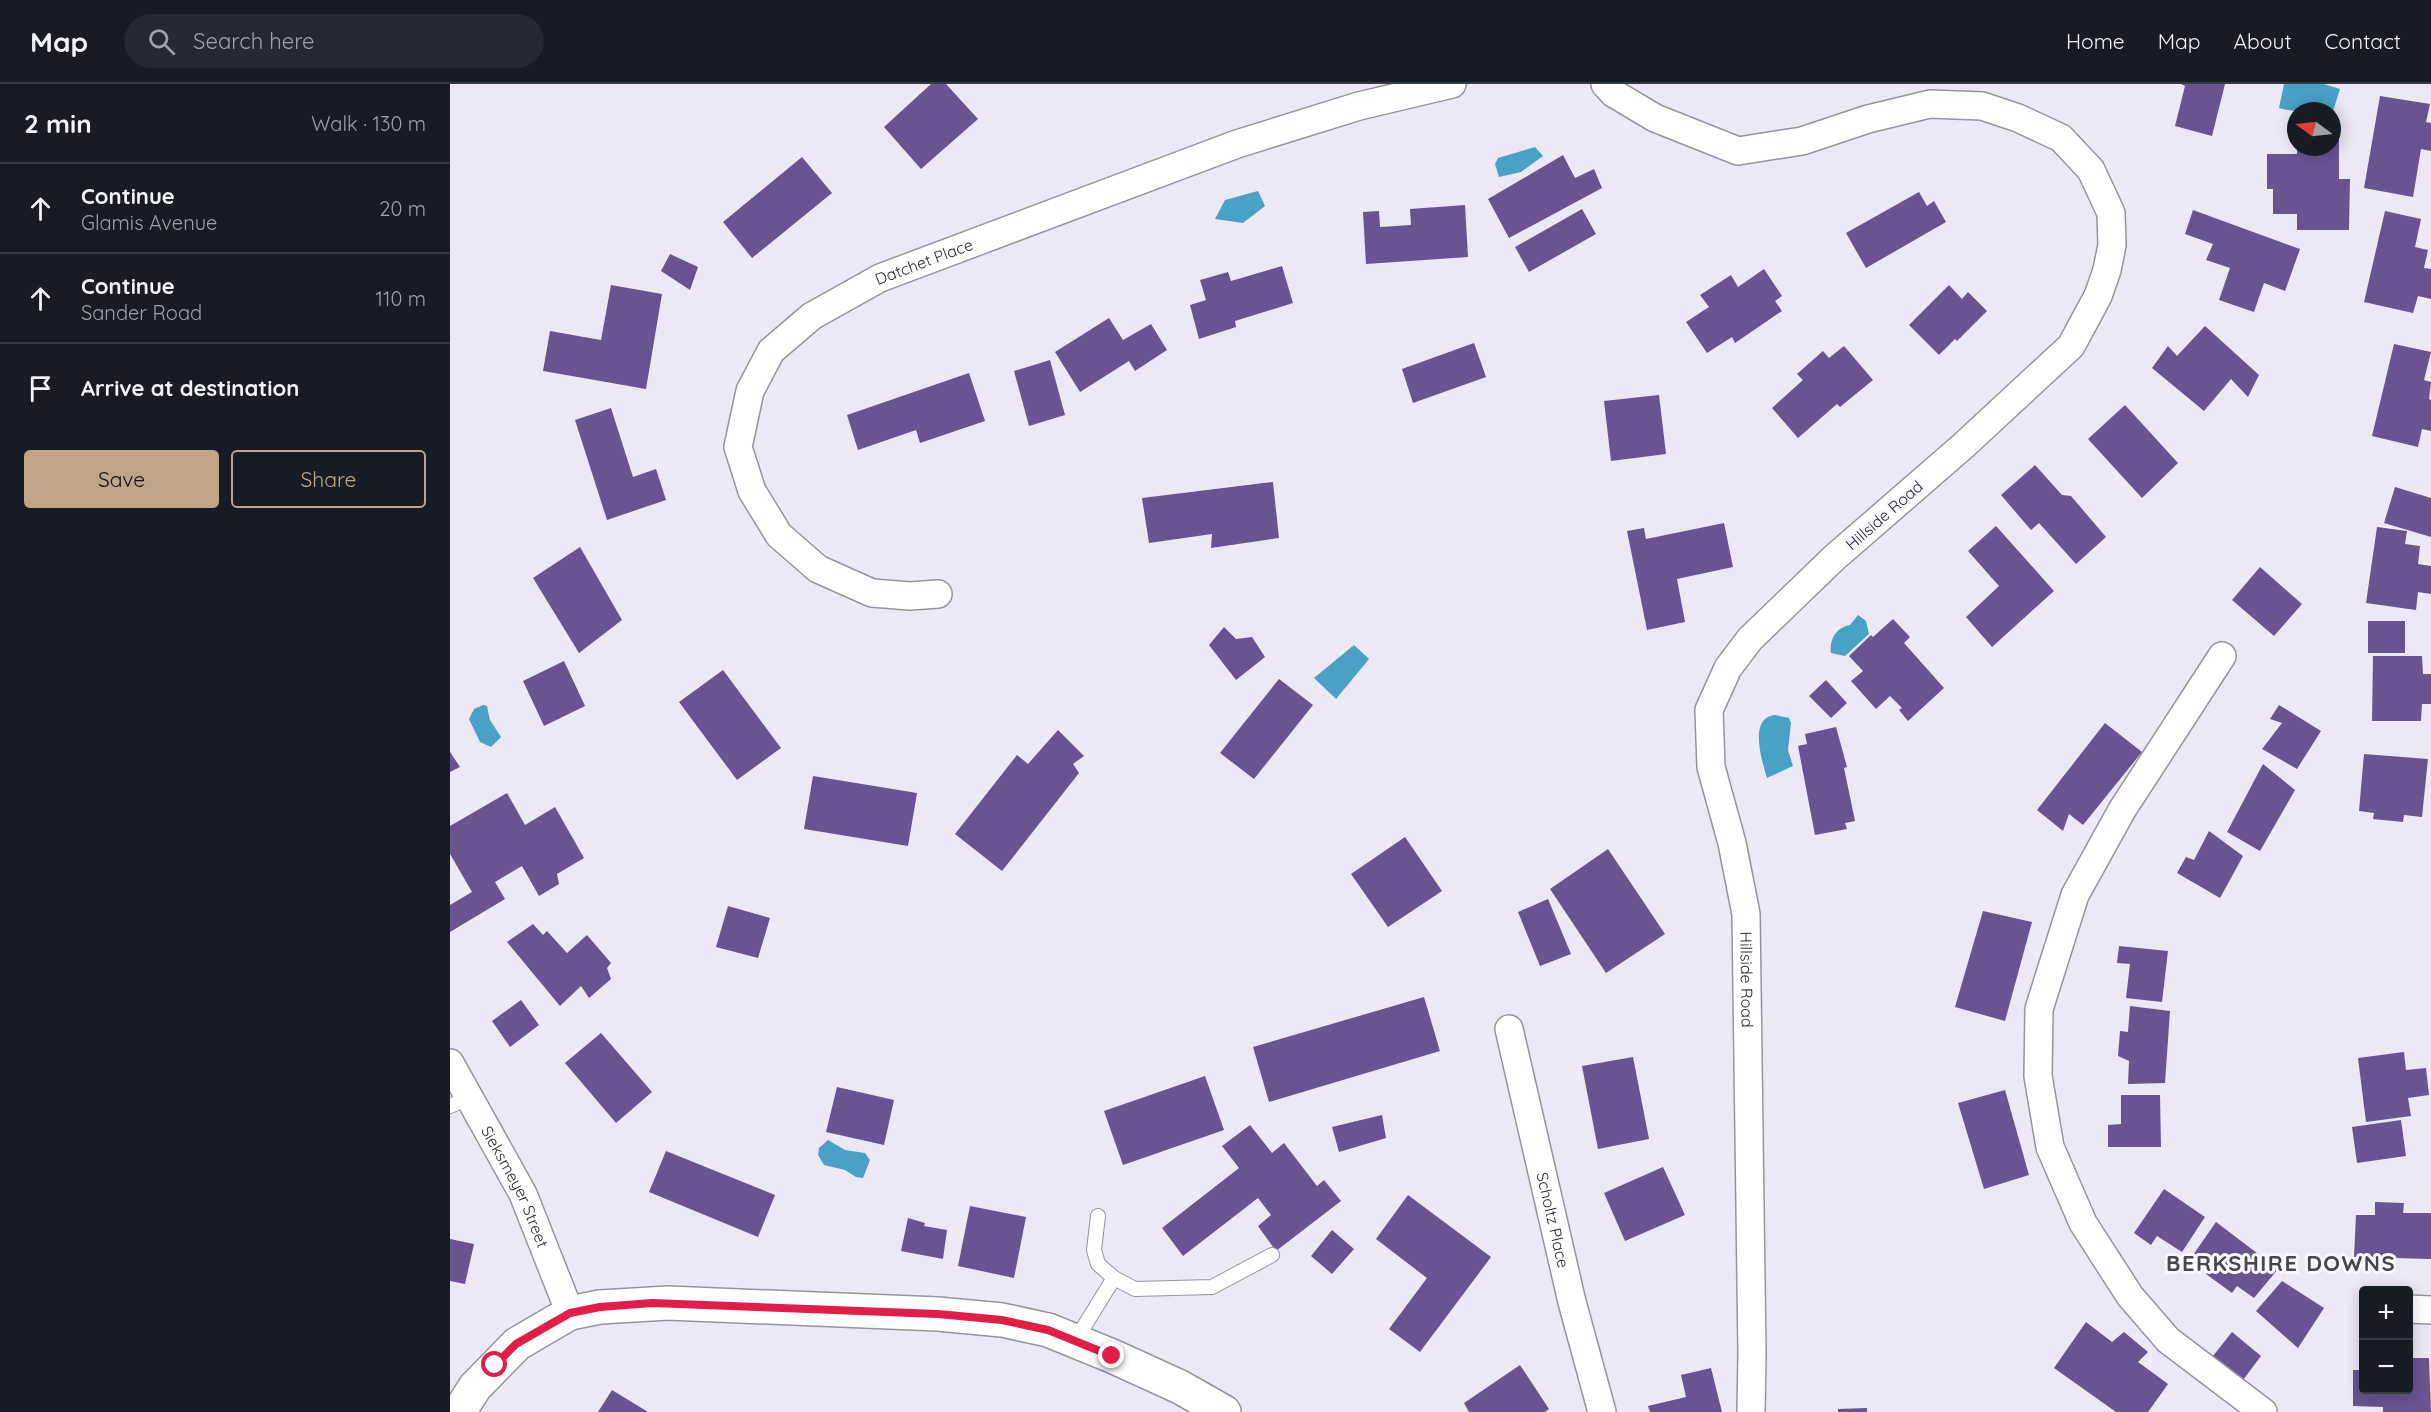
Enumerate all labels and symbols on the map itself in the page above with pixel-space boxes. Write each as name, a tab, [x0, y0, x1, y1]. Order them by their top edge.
north arrow	[2287, 102, 2341, 156]
street label: Datchet Place	[872, 234, 976, 289]
street label: Hillside Road	[1841, 476, 1927, 554]
street label: Hillside Road	[1736, 931, 1758, 1028]
street label: Sieksmeyer Street	[477, 1122, 553, 1250]
street label: Scholtz Place	[1532, 1170, 1574, 1270]
district label: BERKSHIRE DOWNS	[2166, 1249, 2396, 1277]
route end	[1098, 1342, 1124, 1368]
route start	[481, 1351, 507, 1377]

